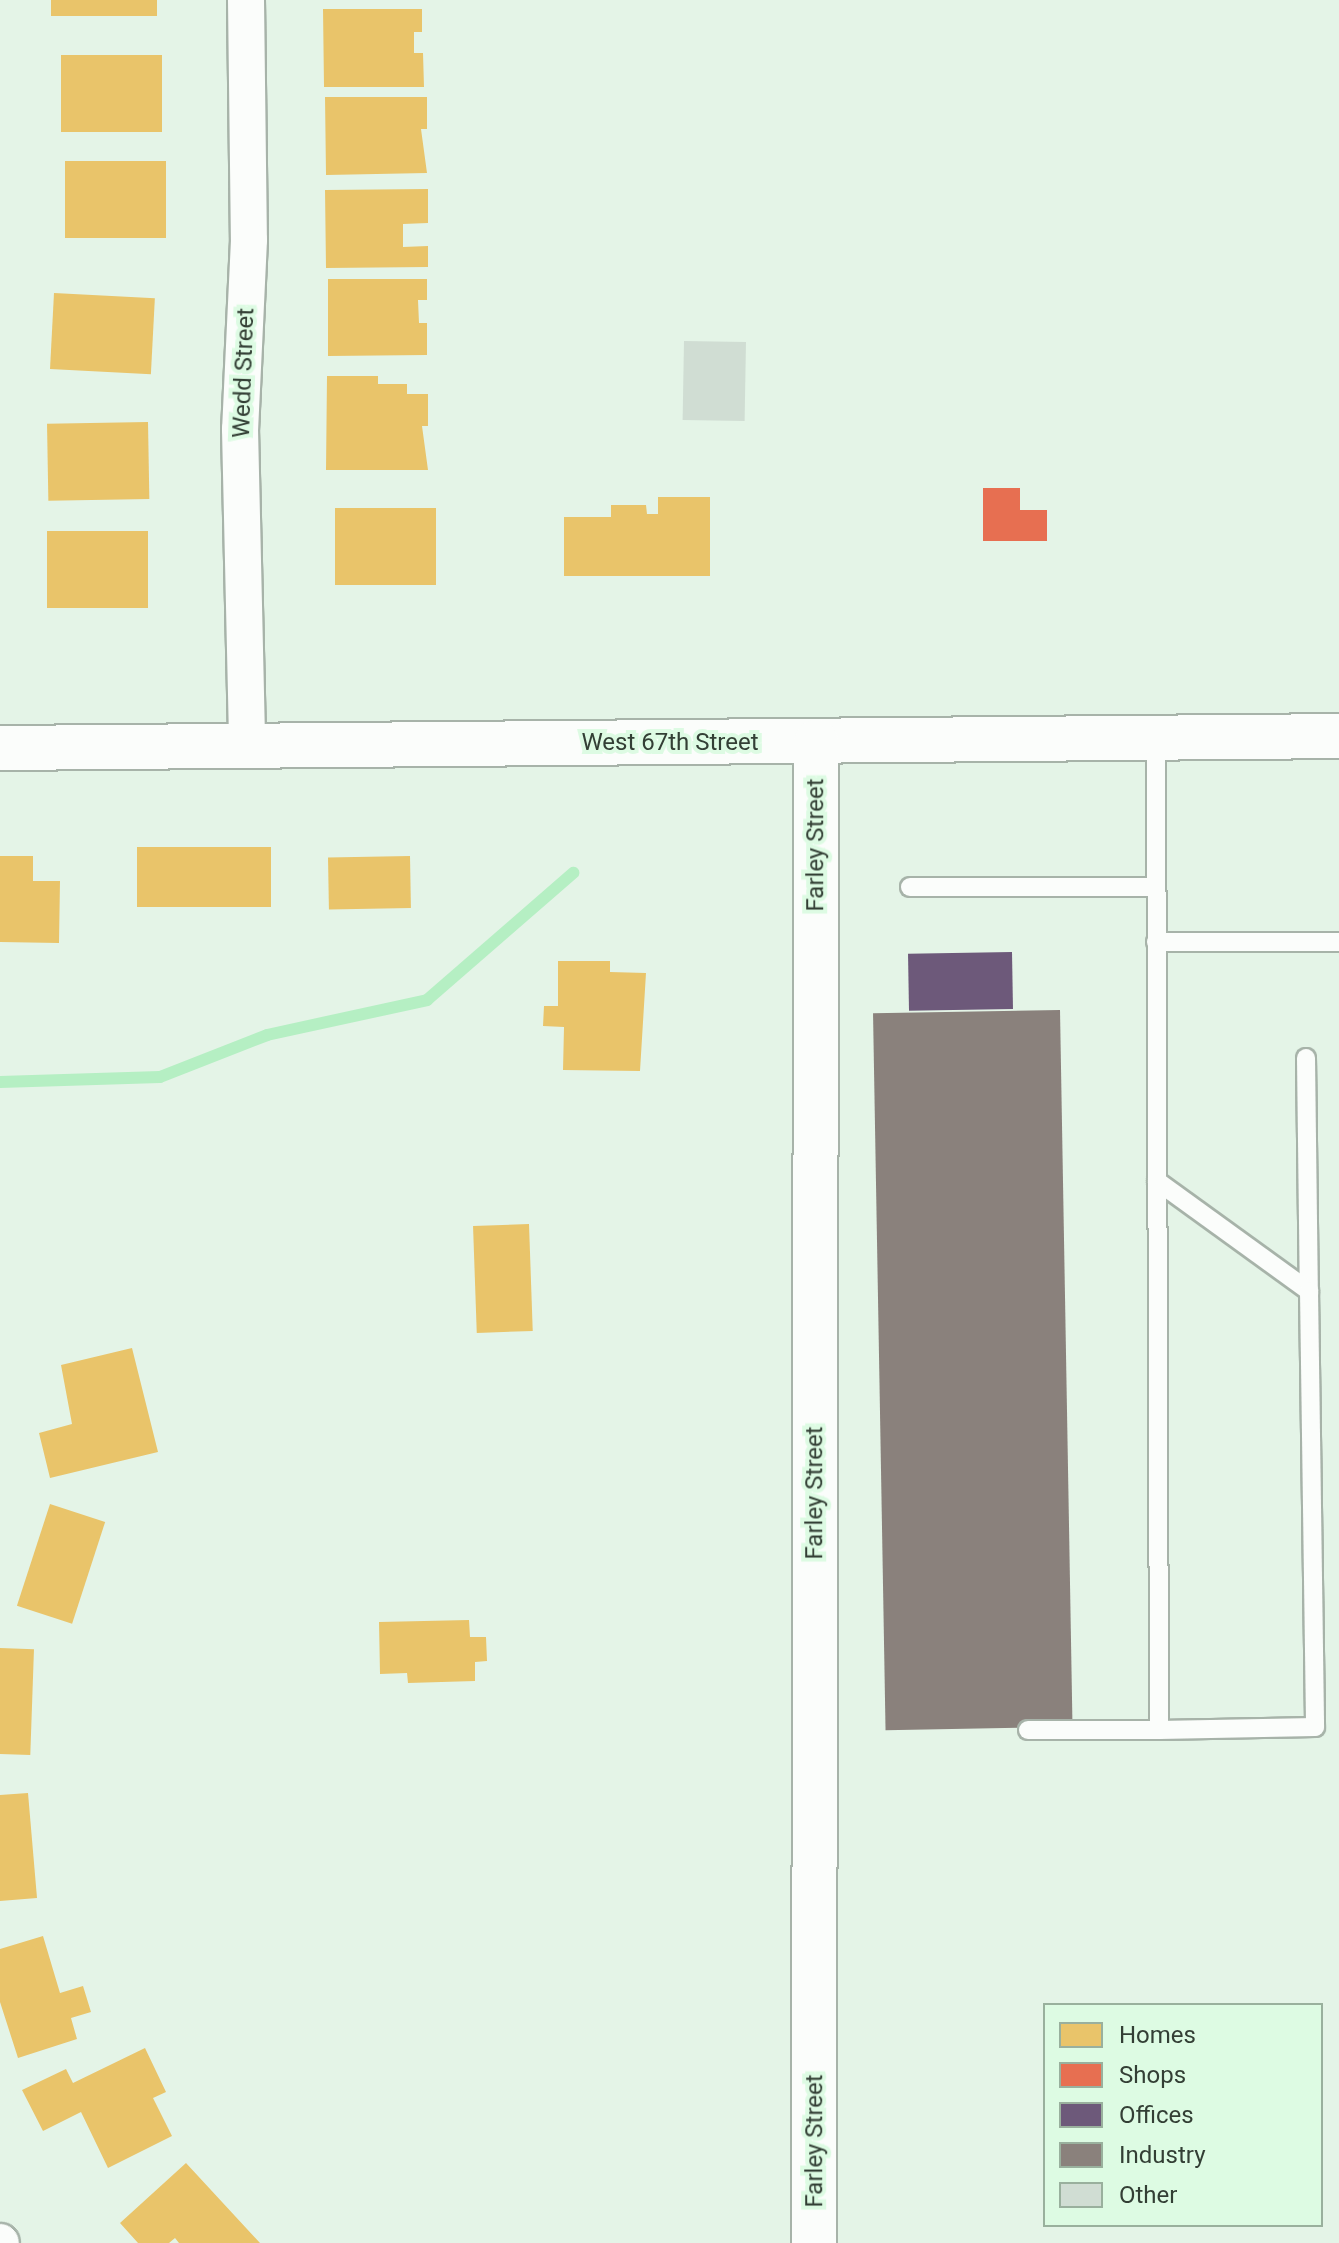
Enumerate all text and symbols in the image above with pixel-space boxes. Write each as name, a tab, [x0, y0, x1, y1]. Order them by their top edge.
street label: Wedd Street	[227, 308, 261, 438]
street label: West 67th Street	[581, 729, 759, 757]
street label: Farley Street	[802, 778, 830, 912]
street label: Farley Street	[801, 1426, 829, 1560]
legend	[1043, 2003, 1323, 2227]
text: Homes	[1119, 2021, 1196, 2049]
text: Shops	[1119, 2061, 1186, 2089]
street label: Farley Street	[801, 2074, 829, 2208]
text: Offices	[1119, 2101, 1194, 2129]
text: Industry	[1119, 2141, 1205, 2169]
text: Other	[1119, 2181, 1177, 2209]

